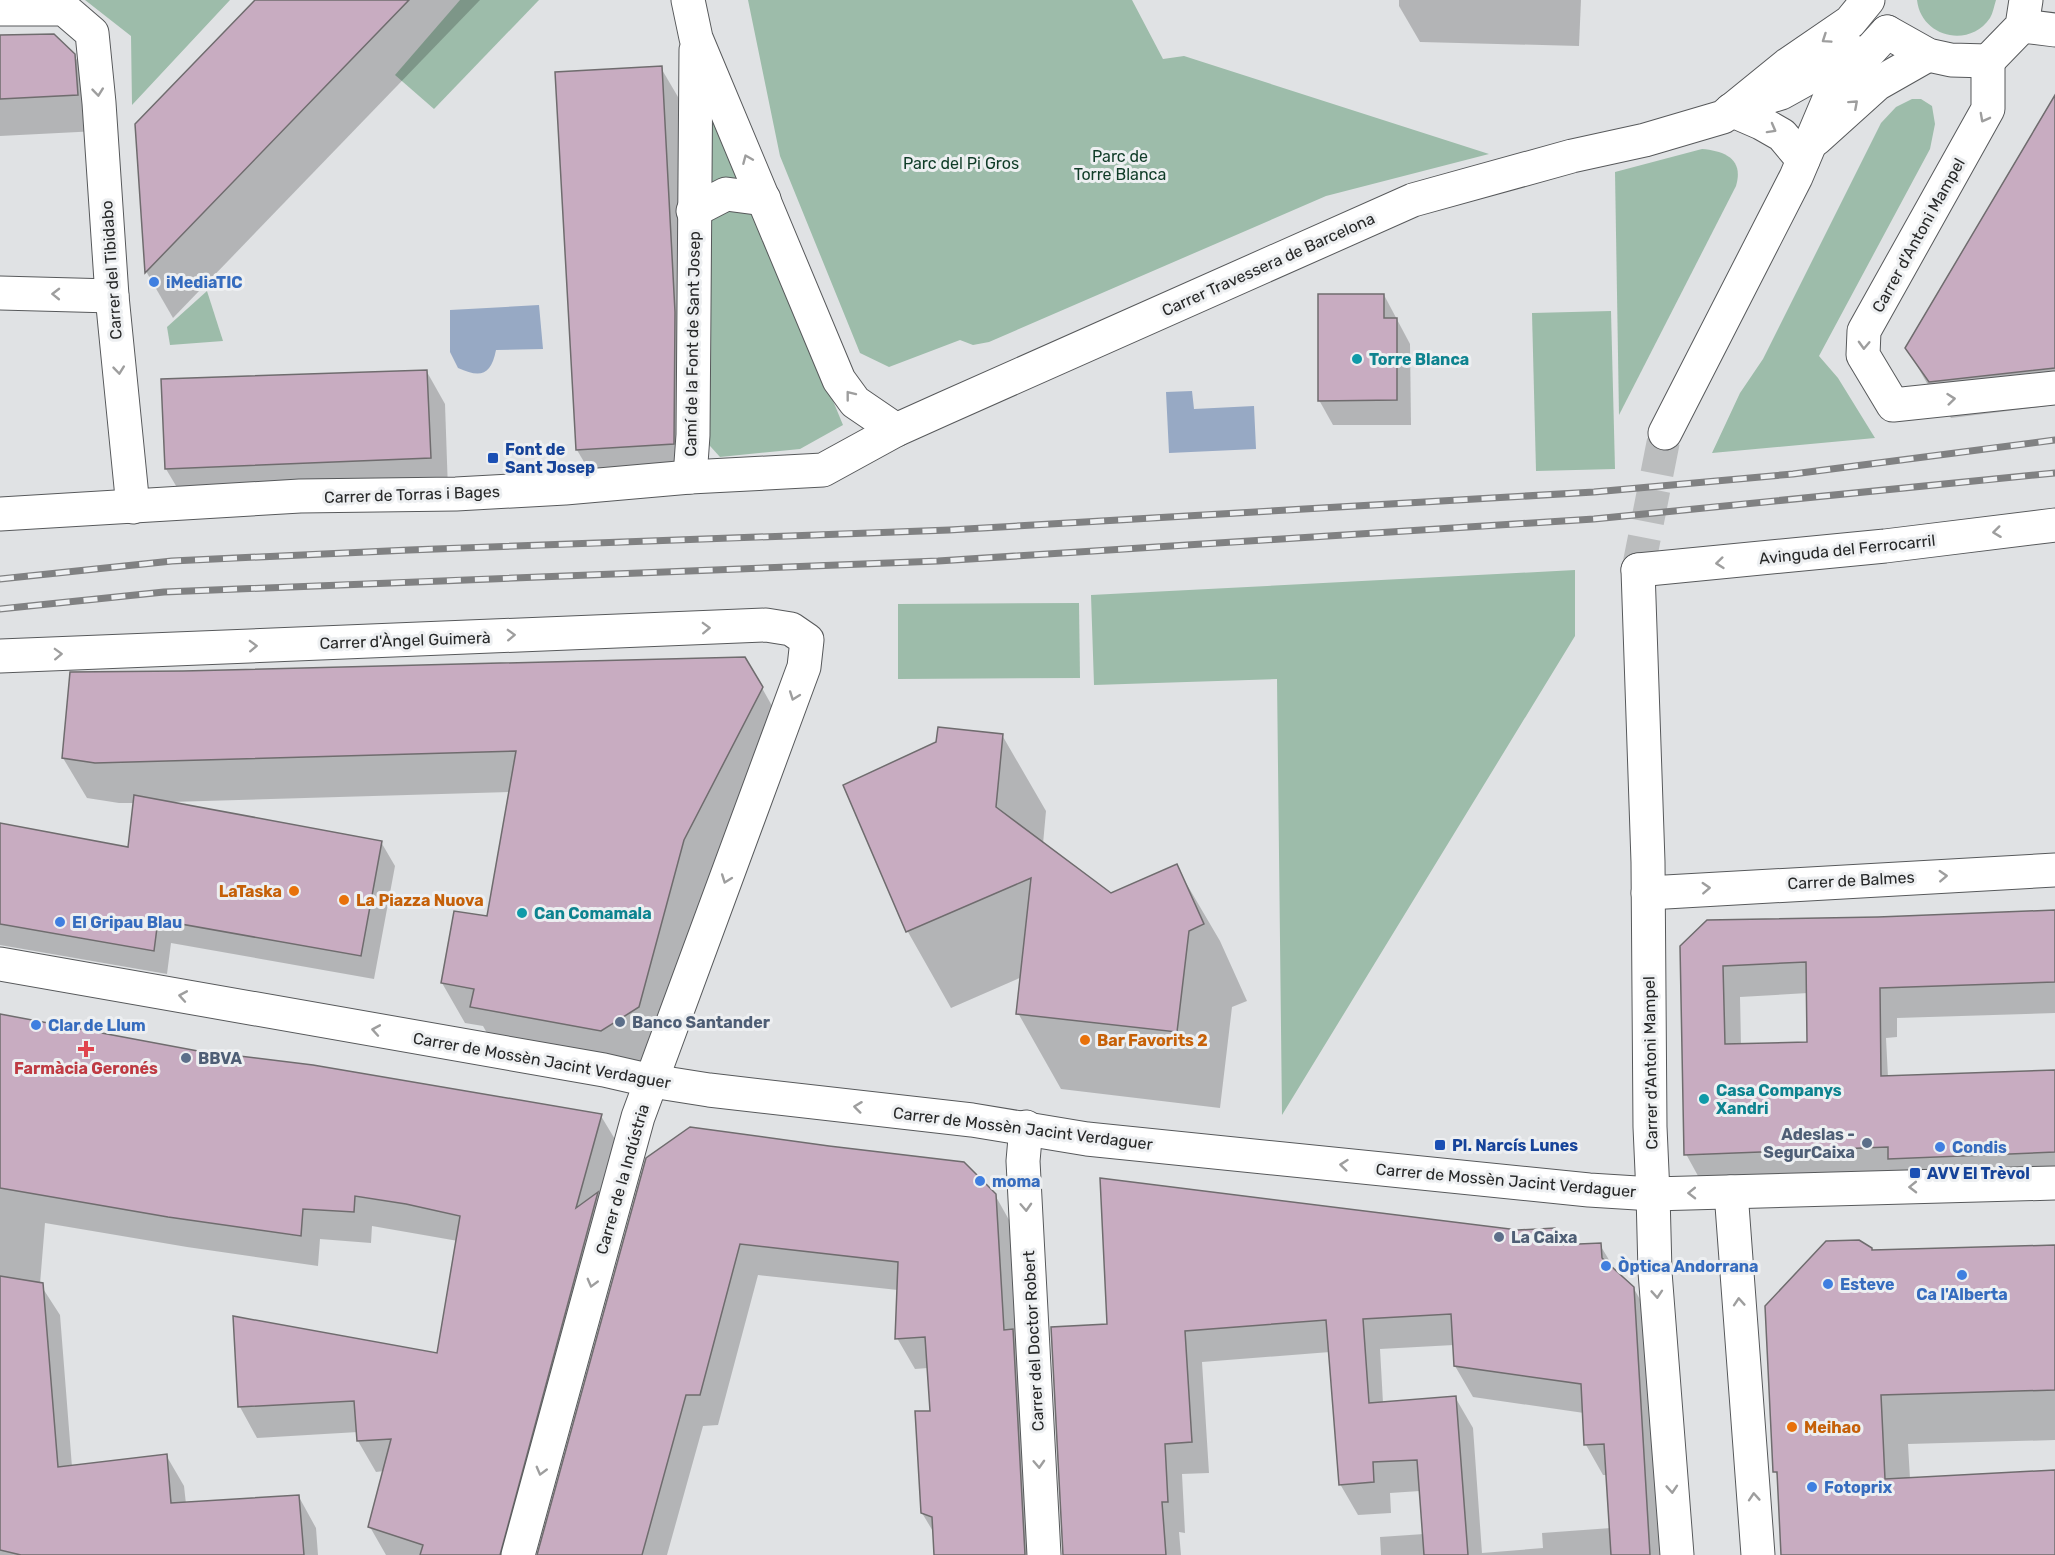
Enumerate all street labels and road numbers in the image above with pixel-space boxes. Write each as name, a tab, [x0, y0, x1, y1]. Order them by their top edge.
street label: Carrer d'Antoni Mampel	[1868, 155, 1969, 316]
street label: Carrer del Tibidabo	[97, 200, 126, 340]
street label: Carrer Travessera de Barcelona	[1159, 209, 1378, 320]
street label: Camí de la Font de Sant Josep	[681, 231, 704, 457]
street label: Carrer de Torras i Bages	[324, 482, 500, 507]
street label: Avinguda del Ferrocarril	[1758, 531, 1936, 568]
street label: Carrer d'Àngel Guimerà	[319, 628, 491, 653]
street label: Carrer de Balmes	[1787, 868, 1915, 893]
street label: Carrer d'Antoni Mampel	[1639, 976, 1662, 1150]
street label: Carrer de Mossèn Jacint Verdaguer	[412, 1028, 672, 1093]
street label: Carrer de la Indústria	[592, 1102, 653, 1257]
street label: Carrer de Mossèn Jacint Verdaguer	[892, 1103, 1154, 1154]
street label: Carrer de Mossèn Jacint Verdaguer	[1375, 1160, 1637, 1201]
street label: Carrer del Doctor Robert	[1019, 1250, 1048, 1432]

